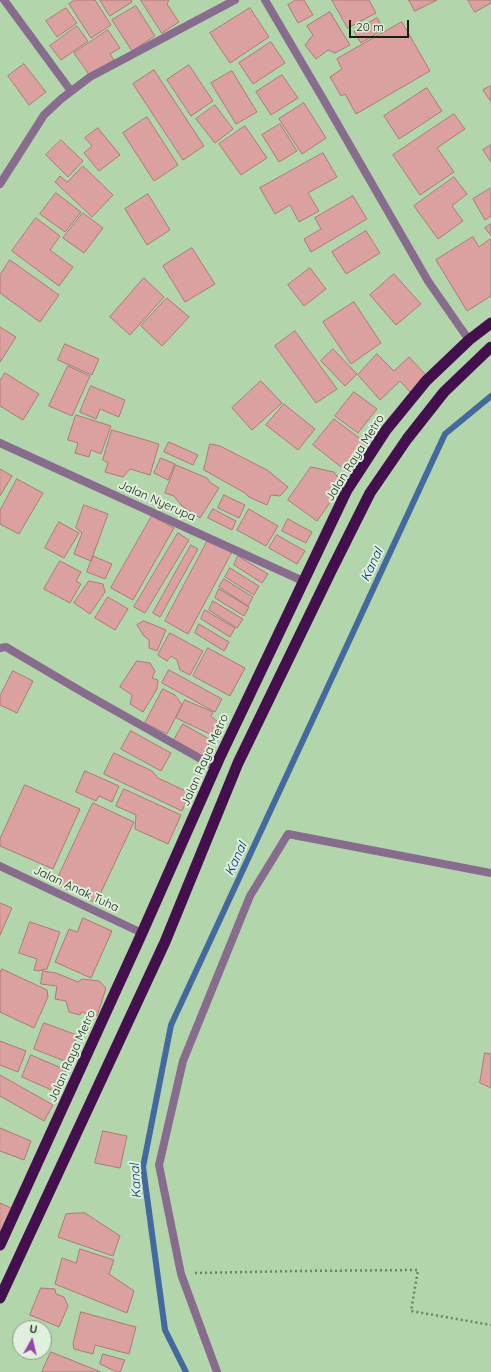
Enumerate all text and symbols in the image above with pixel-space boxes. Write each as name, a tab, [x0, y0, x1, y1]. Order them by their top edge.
scale bar	[351, 12, 411, 38]
text: 20 m	[356, 19, 384, 34]
street label: Jalan Raya Metro	[323, 412, 387, 504]
street label: Jalan Nyerupa	[116, 478, 198, 524]
water label: Kanal	[358, 546, 386, 584]
street label: Jalan Raya Metro	[178, 712, 232, 808]
water label: Kanal	[222, 840, 250, 878]
street label: Jalan Anak Tuha	[31, 863, 121, 915]
street label: Jalan Raya Metro	[45, 1008, 99, 1104]
water label: Kanal	[127, 1163, 145, 1199]
north arrow	[12, 1320, 52, 1360]
text: U	[29, 1322, 38, 1337]

